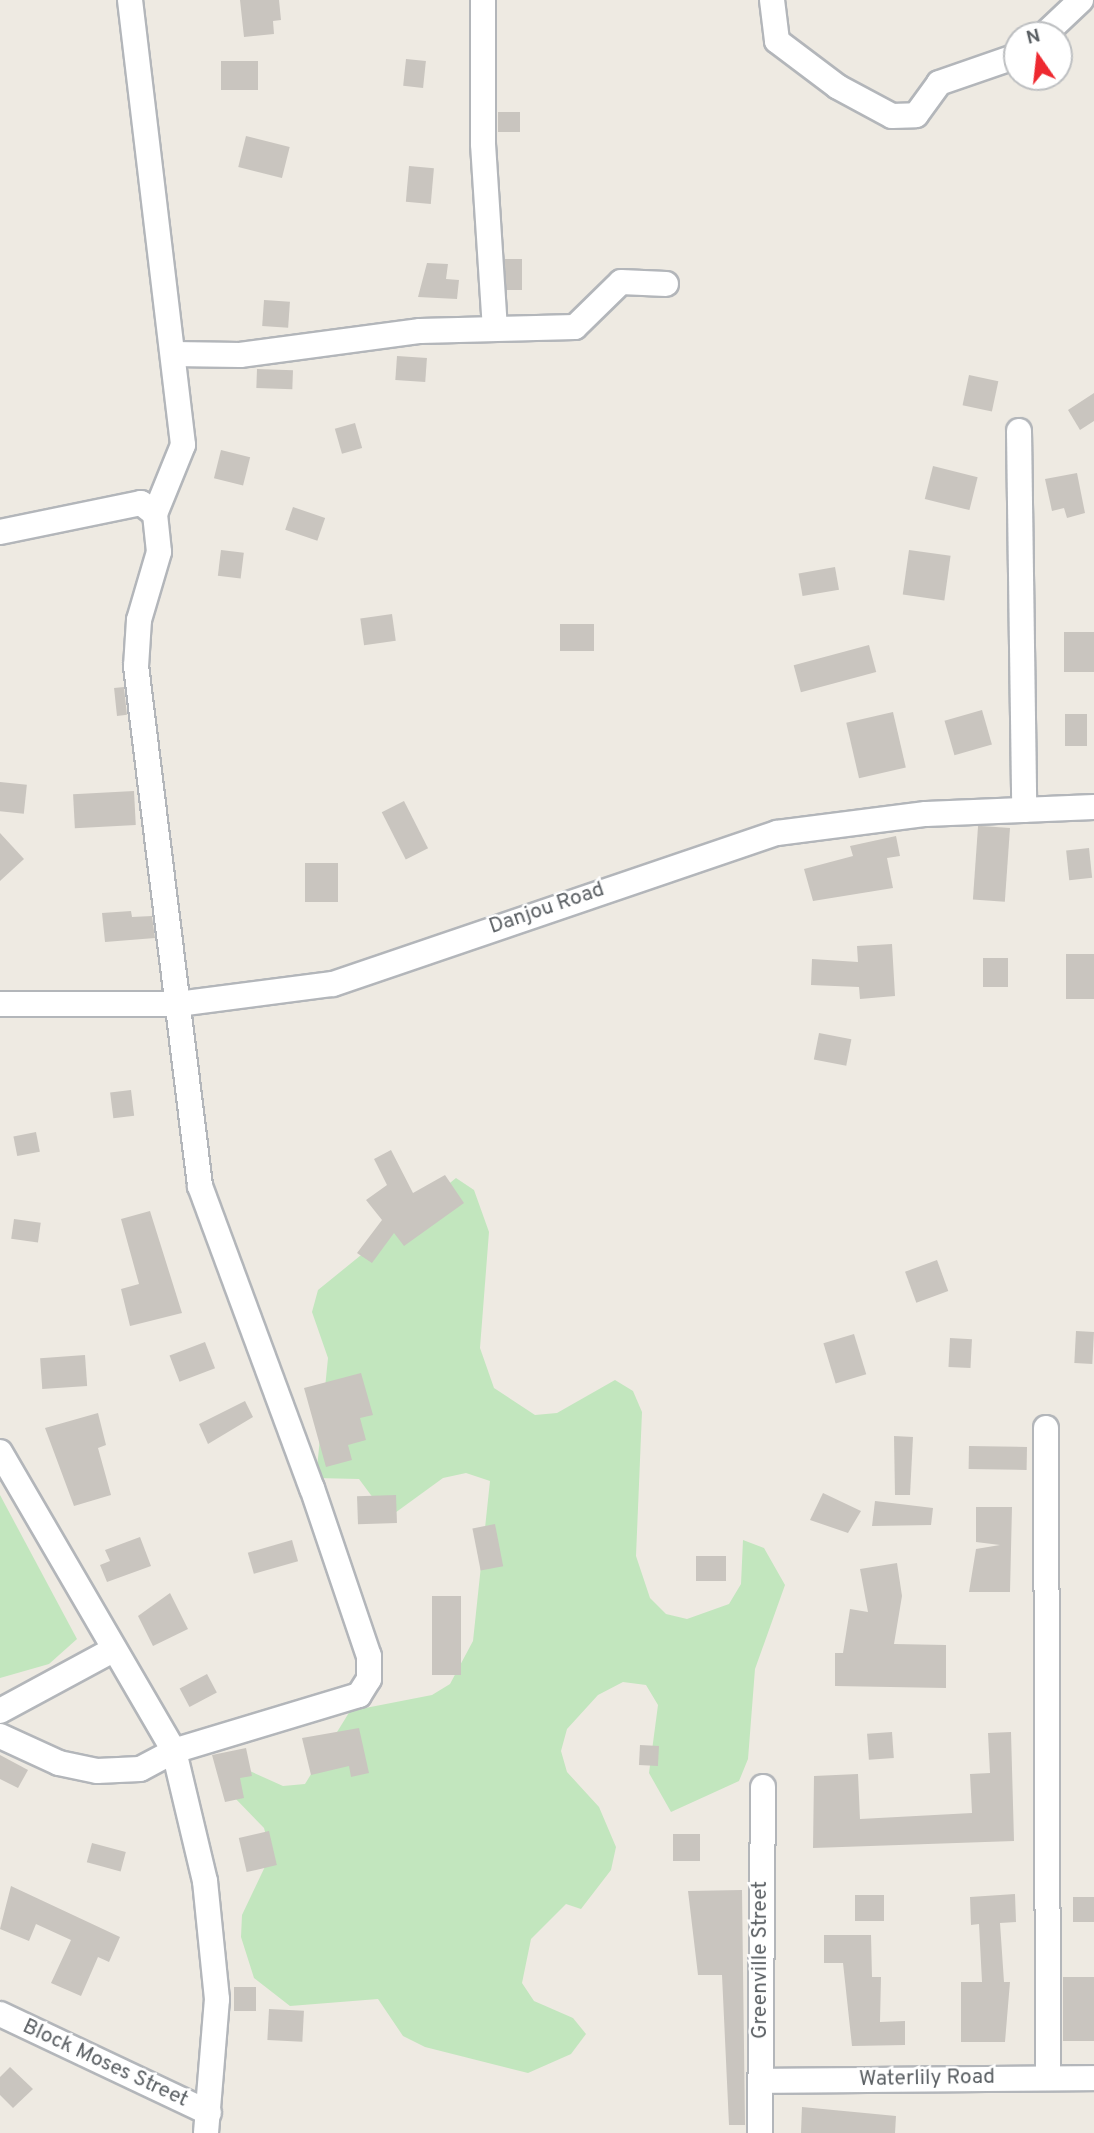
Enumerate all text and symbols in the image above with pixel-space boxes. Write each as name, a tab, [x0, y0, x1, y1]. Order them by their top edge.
north arrow	[1003, 21, 1073, 91]
text: N	[1024, 24, 1043, 51]
street label: Danjou Road	[486, 878, 608, 940]
street label: Greenville Street	[748, 1881, 774, 2039]
street label: Block Moses Street	[18, 2015, 192, 2113]
street label: Waterlily Road	[859, 2065, 995, 2093]

